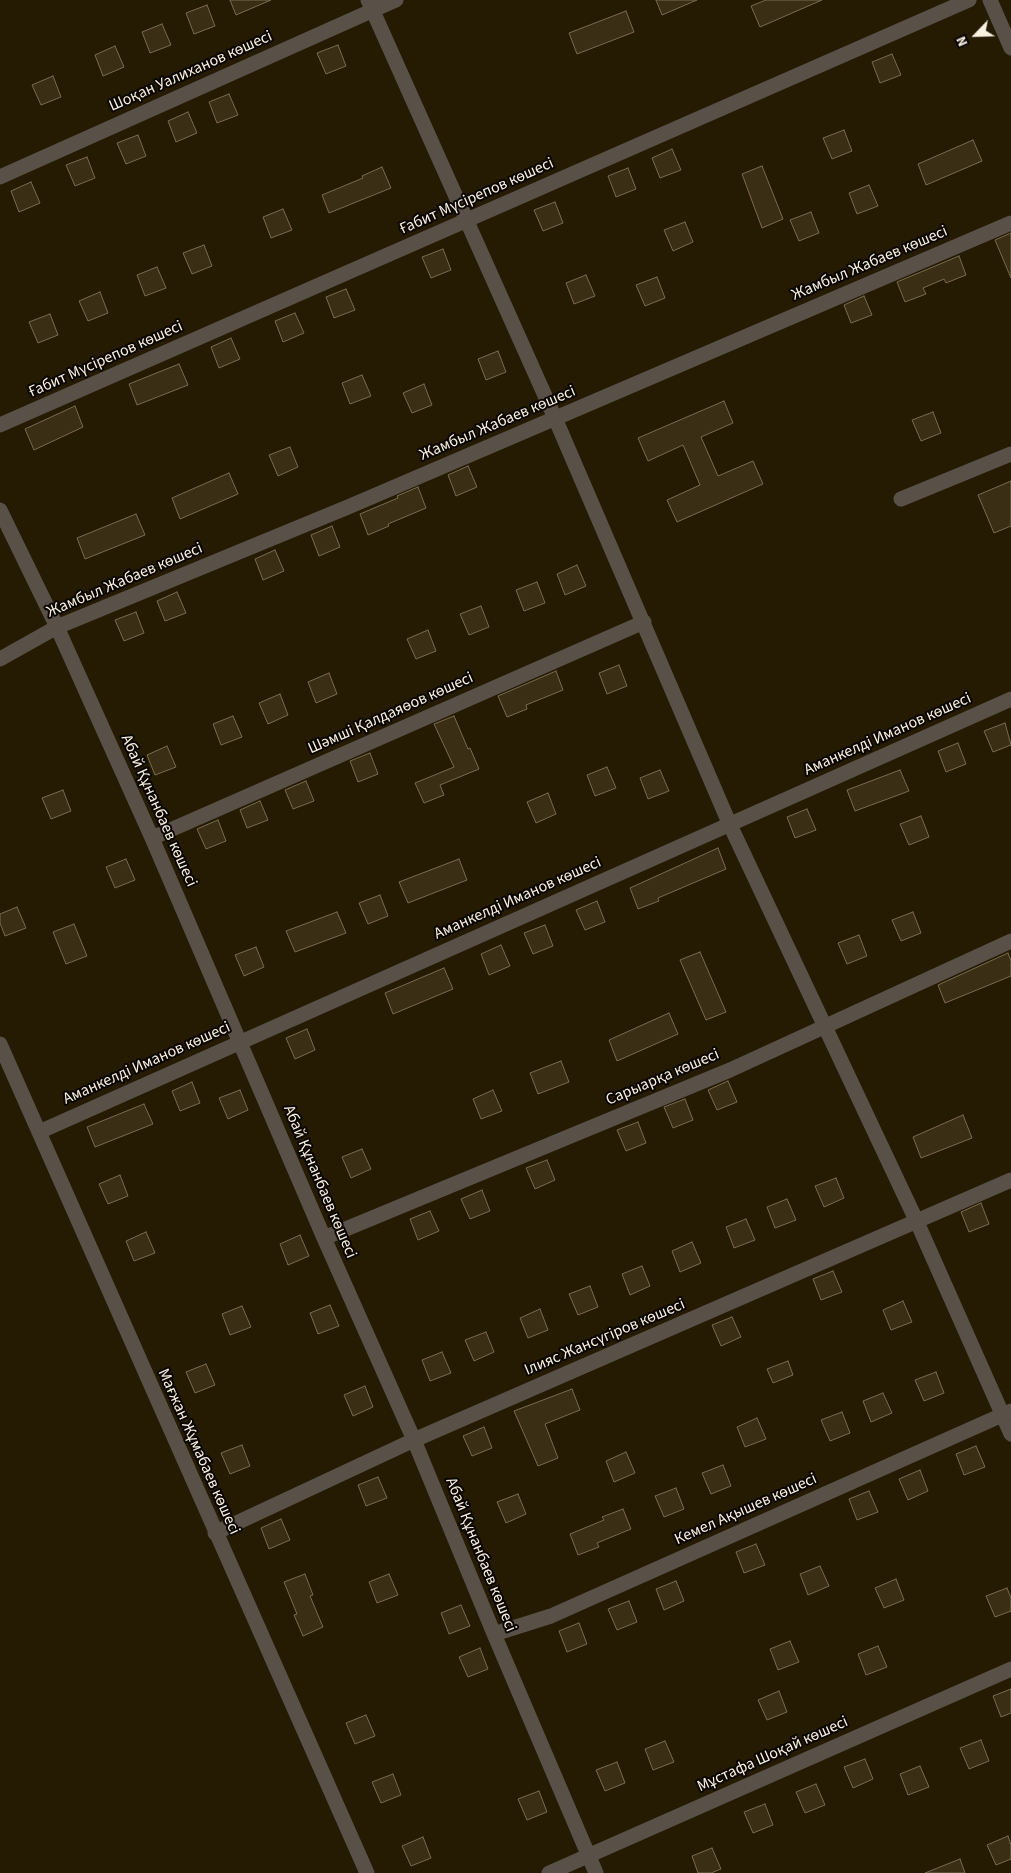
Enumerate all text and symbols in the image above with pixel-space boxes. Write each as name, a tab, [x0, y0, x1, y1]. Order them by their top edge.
north arrow	[951, 10, 1001, 60]
street label: Шоқан Уалиханов көшесі	[106, 27, 276, 117]
text: N	[951, 33, 973, 49]
street label: Ғабит Мүсірепов көшесі	[397, 154, 557, 240]
street label: Жамбыл Жабаев көшесі	[789, 222, 951, 306]
street label: Ғабит Мүсірепов көшесі	[26, 317, 186, 403]
street label: Жамбыл Жабаев көшесі	[417, 382, 579, 466]
street label: Жамбыл Жабаев көшесі	[44, 539, 206, 623]
street label: Шәмші Қалдаяөов көшесі	[305, 669, 477, 759]
street label: Аманкелді Иманов көшесі	[802, 689, 974, 781]
street label: Абай Құнанбаев көшесі	[116, 732, 200, 890]
street label: Аманкелді Иманов көшесі	[432, 853, 604, 945]
street label: Аманкелді Иманов көшесі	[61, 1018, 233, 1110]
street label: Сарыарқа көшесі	[604, 1046, 722, 1110]
street label: Абай Құнанбаев көшесі	[278, 1103, 360, 1261]
street label: Ілияс Жансүгіров көшесі	[522, 1295, 688, 1381]
street label: Мағжан Жұмабаев көшесі	[153, 1366, 243, 1538]
street label: Кемел Ақышев көшесі	[672, 1470, 820, 1550]
street label: Абай Құнанбаев көшесі	[440, 1475, 520, 1635]
street label: Мұстафа Шоқай көшесі	[695, 1713, 851, 1797]

